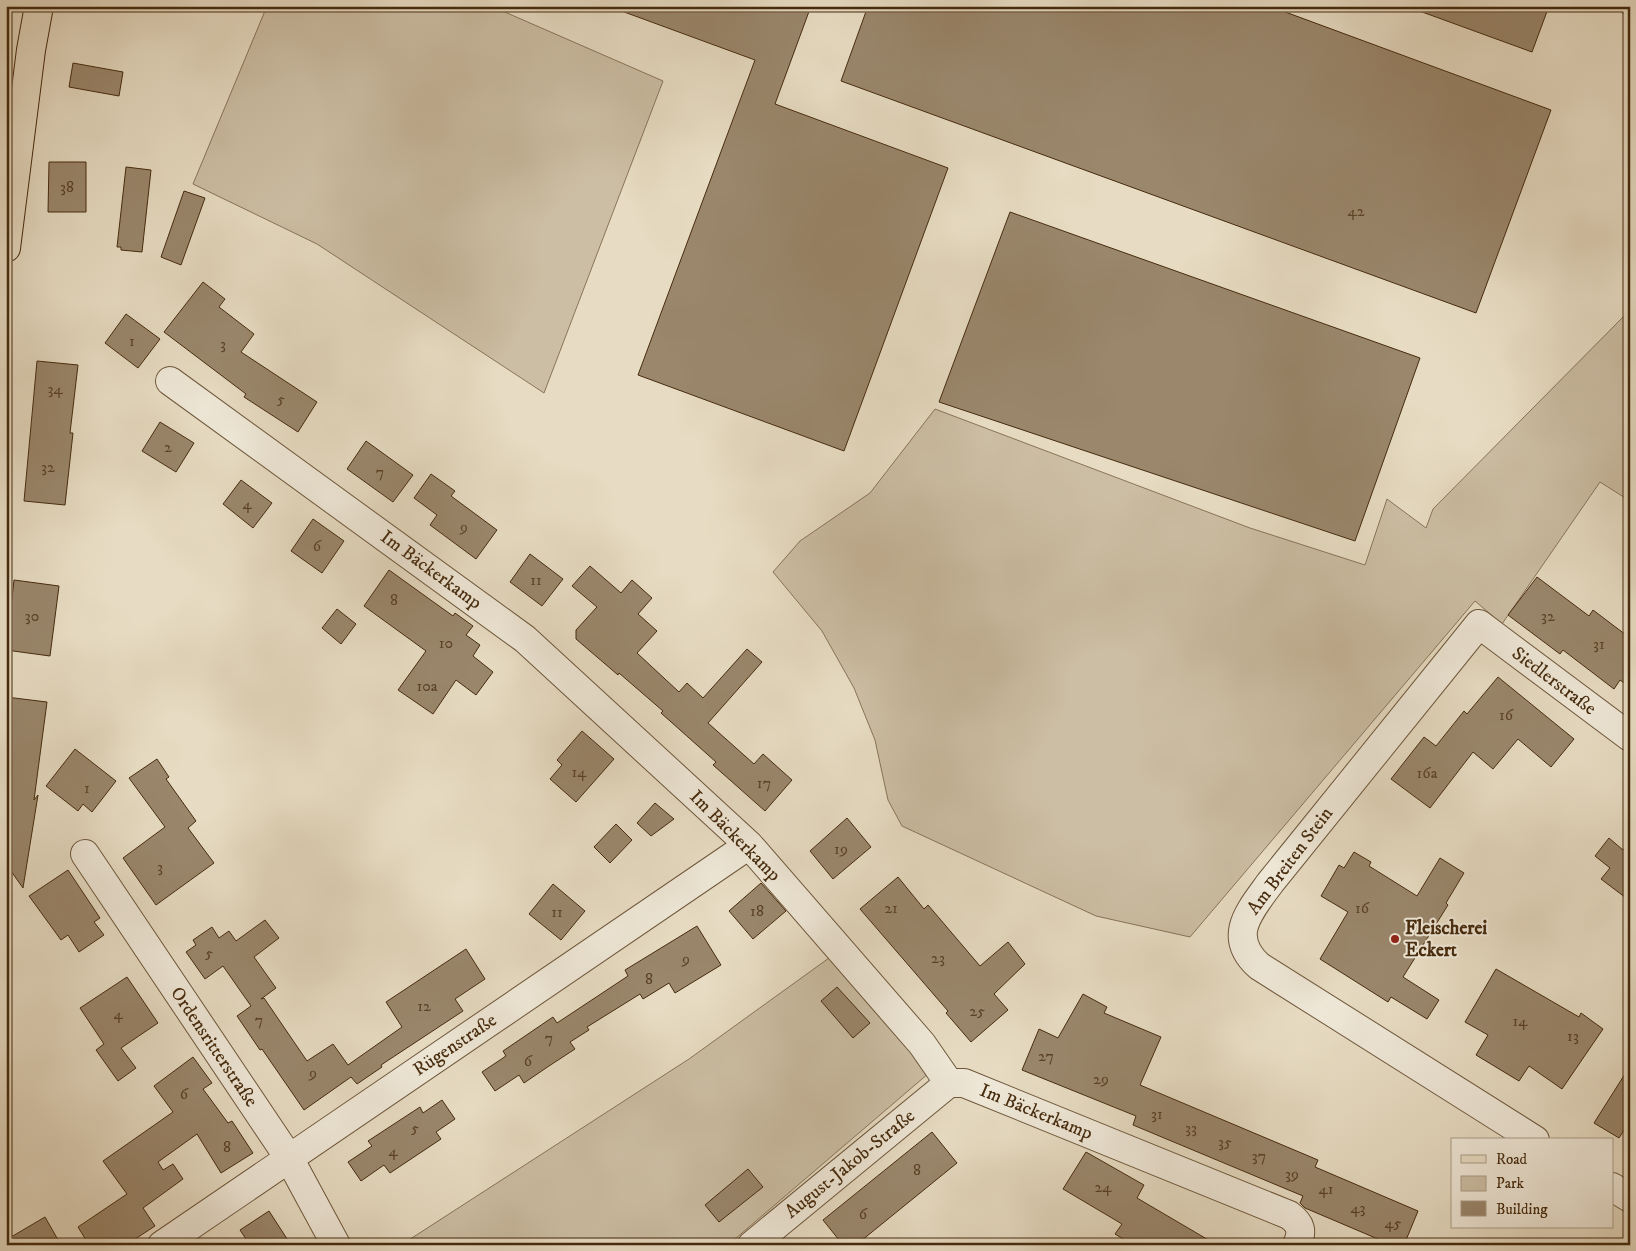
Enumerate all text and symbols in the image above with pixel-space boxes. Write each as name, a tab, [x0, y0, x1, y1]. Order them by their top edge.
house number: 38	[60, 177, 74, 197]
house number: 42	[1347, 201, 1365, 221]
house number: 1	[129, 331, 135, 351]
house number: 3	[220, 334, 226, 354]
house number: 34	[47, 379, 63, 399]
house number: 5	[277, 389, 285, 409]
house number: 2	[164, 437, 172, 457]
house number: 32	[41, 457, 55, 477]
house number: 7	[376, 462, 384, 482]
house number: 4	[242, 494, 252, 514]
house number: 9	[459, 517, 468, 537]
street label: Im Bäckerkamp	[376, 525, 486, 615]
house number: 6	[313, 536, 322, 556]
house number: 11	[530, 570, 542, 590]
house number: 8	[390, 590, 398, 610]
house number: 30	[25, 606, 39, 626]
house number: 32	[1541, 606, 1555, 626]
house number: 10	[439, 633, 453, 653]
house number: 31	[1593, 634, 1605, 654]
street label: Siedlerstraße	[1507, 642, 1601, 720]
house number: 10a	[416, 676, 438, 696]
house number: 16	[1499, 705, 1514, 725]
house number: 14	[571, 762, 587, 782]
house number: 16a	[1417, 763, 1438, 783]
house number: 17	[757, 773, 771, 793]
house number: 1	[84, 778, 90, 798]
street label: Im Bäckerkamp	[684, 785, 786, 887]
street label: Am Breiten Stein	[1242, 803, 1338, 919]
house number: 19	[834, 839, 848, 859]
house number: 3	[157, 857, 163, 877]
house number: 21	[884, 898, 898, 918]
house number: 16	[1355, 898, 1370, 918]
house number: 18	[750, 901, 764, 921]
house number: 11	[551, 902, 563, 922]
place label: Fleischerei Eckert	[1405, 917, 1487, 962]
marker: Fleischerei Eckert	[1389, 933, 1401, 945]
house number: 5	[205, 943, 213, 963]
house number: 23	[931, 948, 945, 968]
house number: 9	[681, 949, 690, 969]
house number: 8	[645, 969, 653, 989]
street label: Ordensritterstraße	[165, 983, 263, 1112]
house number: 12	[417, 996, 431, 1016]
house number: 25	[969, 1001, 985, 1021]
house number: 4	[113, 1004, 123, 1024]
street label: Rügenstraße	[409, 1009, 501, 1081]
house number: 7	[255, 1010, 263, 1030]
house number: 14	[1512, 1011, 1528, 1031]
house number: 13	[1567, 1026, 1579, 1046]
house number: 7	[545, 1028, 553, 1048]
house number: 27	[1038, 1046, 1054, 1066]
house number: 6	[524, 1051, 533, 1071]
house number: 9	[308, 1063, 317, 1083]
house number: 29	[1093, 1069, 1109, 1089]
street label: Im Bäckerkamp	[976, 1079, 1096, 1145]
house number: 6	[180, 1084, 189, 1104]
street label: August-Jakob-Straße	[780, 1104, 920, 1224]
house number: 31	[1151, 1104, 1163, 1124]
house number: 5	[411, 1118, 419, 1138]
house number: 33	[1185, 1118, 1197, 1138]
house number: 35	[1218, 1132, 1232, 1152]
house number: 8	[223, 1137, 231, 1157]
legend	[1451, 1138, 1614, 1228]
house number: 4	[388, 1141, 398, 1161]
house number: 37	[1252, 1146, 1266, 1166]
text: Road	[1496, 1150, 1528, 1169]
house number: 8	[913, 1160, 921, 1180]
house number: 39	[1285, 1164, 1299, 1184]
text: Park	[1496, 1174, 1525, 1193]
house number: 24	[1094, 1177, 1112, 1197]
house number: 41	[1318, 1179, 1334, 1199]
house number: 43	[1350, 1198, 1366, 1218]
text: Building	[1496, 1200, 1548, 1219]
house number: 6	[859, 1204, 868, 1224]
house number: 45	[1384, 1213, 1402, 1233]

